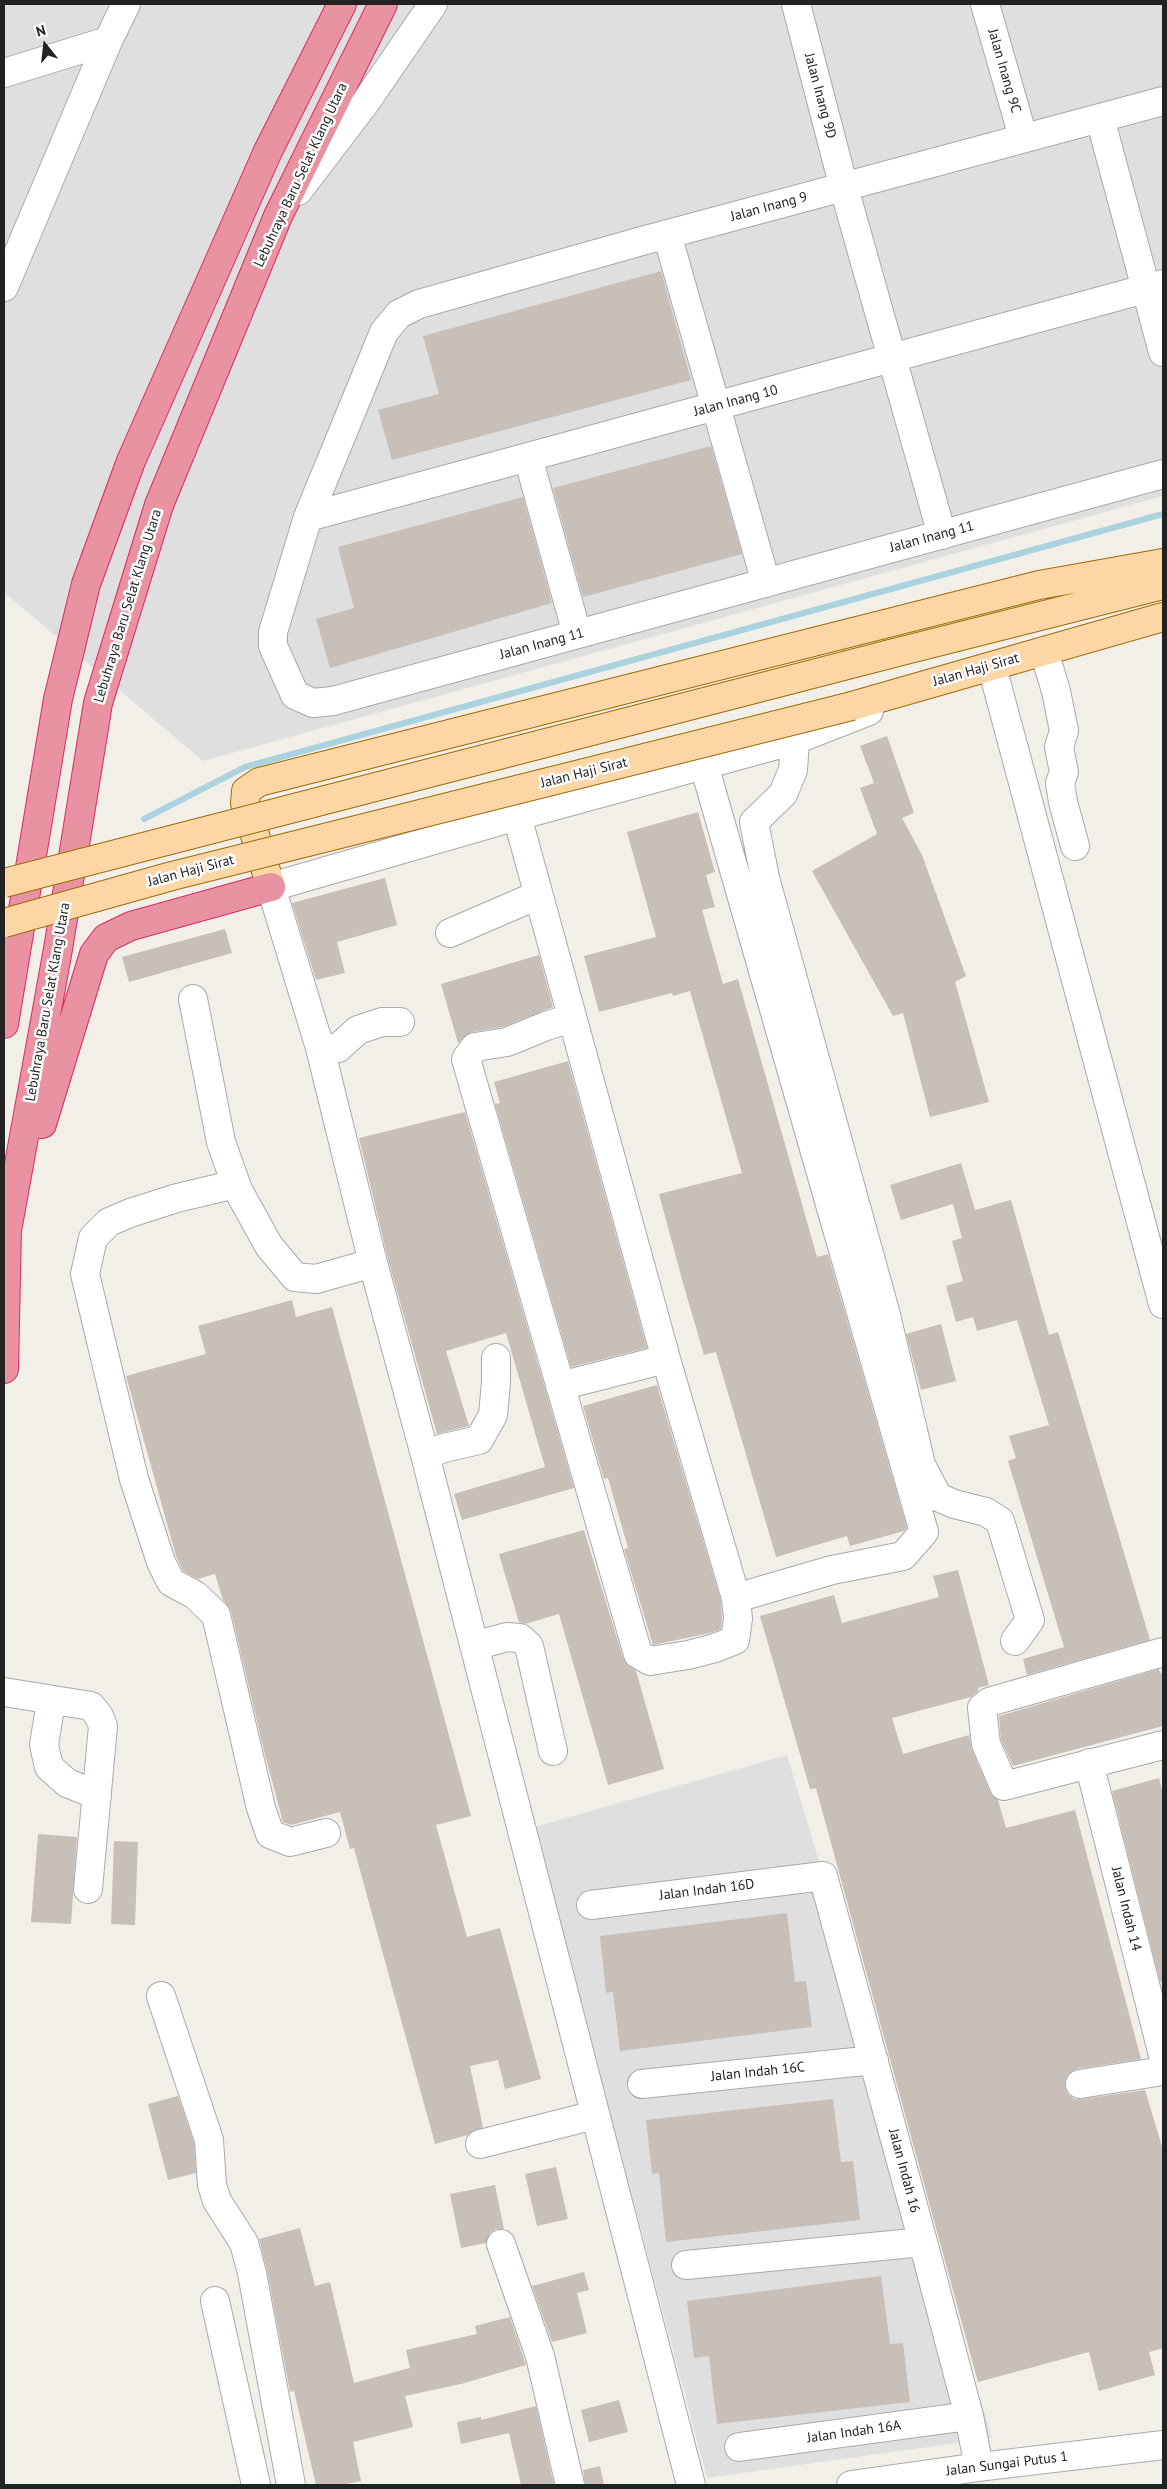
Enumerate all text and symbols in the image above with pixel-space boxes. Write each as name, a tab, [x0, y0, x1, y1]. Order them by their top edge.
north arrow	[20, 20, 70, 70]
text: N	[34, 21, 48, 41]
street label: Jalan Inang 9C	[984, 27, 1024, 115]
street label: Jalan Inang 9D	[801, 51, 839, 141]
street label: Lebuhraya Baru Selat Klang Utara	[251, 80, 351, 270]
street label: Jalan Inang 9	[729, 189, 809, 225]
street label: Jalan Inang 10	[692, 382, 780, 420]
street label: Lebuhraya Baru Selat Klang Utara	[91, 507, 165, 705]
street label: Jalan Inang 11	[888, 518, 976, 556]
street label: Jalan Inang 11	[498, 625, 586, 663]
street label: Jalan Haji Sirat	[931, 650, 1021, 690]
street label: Jalan Haji Sirat	[539, 754, 629, 792]
street label: Jalan Haji Sirat	[146, 851, 236, 891]
street label: Lebuhraya Baru Selat Klang Utara	[22, 901, 74, 1103]
street label: Jalan Indah 14	[1107, 1865, 1145, 1953]
street label: Jalan Indah 16D	[659, 1876, 755, 1904]
street label: Jalan Indah 16C	[710, 2059, 806, 2085]
street label: Jalan Indah 16	[885, 2127, 923, 2215]
street label: Jalan Indah 16A	[806, 2417, 902, 2447]
street label: Jalan Sungai Putus 1	[945, 2448, 1069, 2480]

